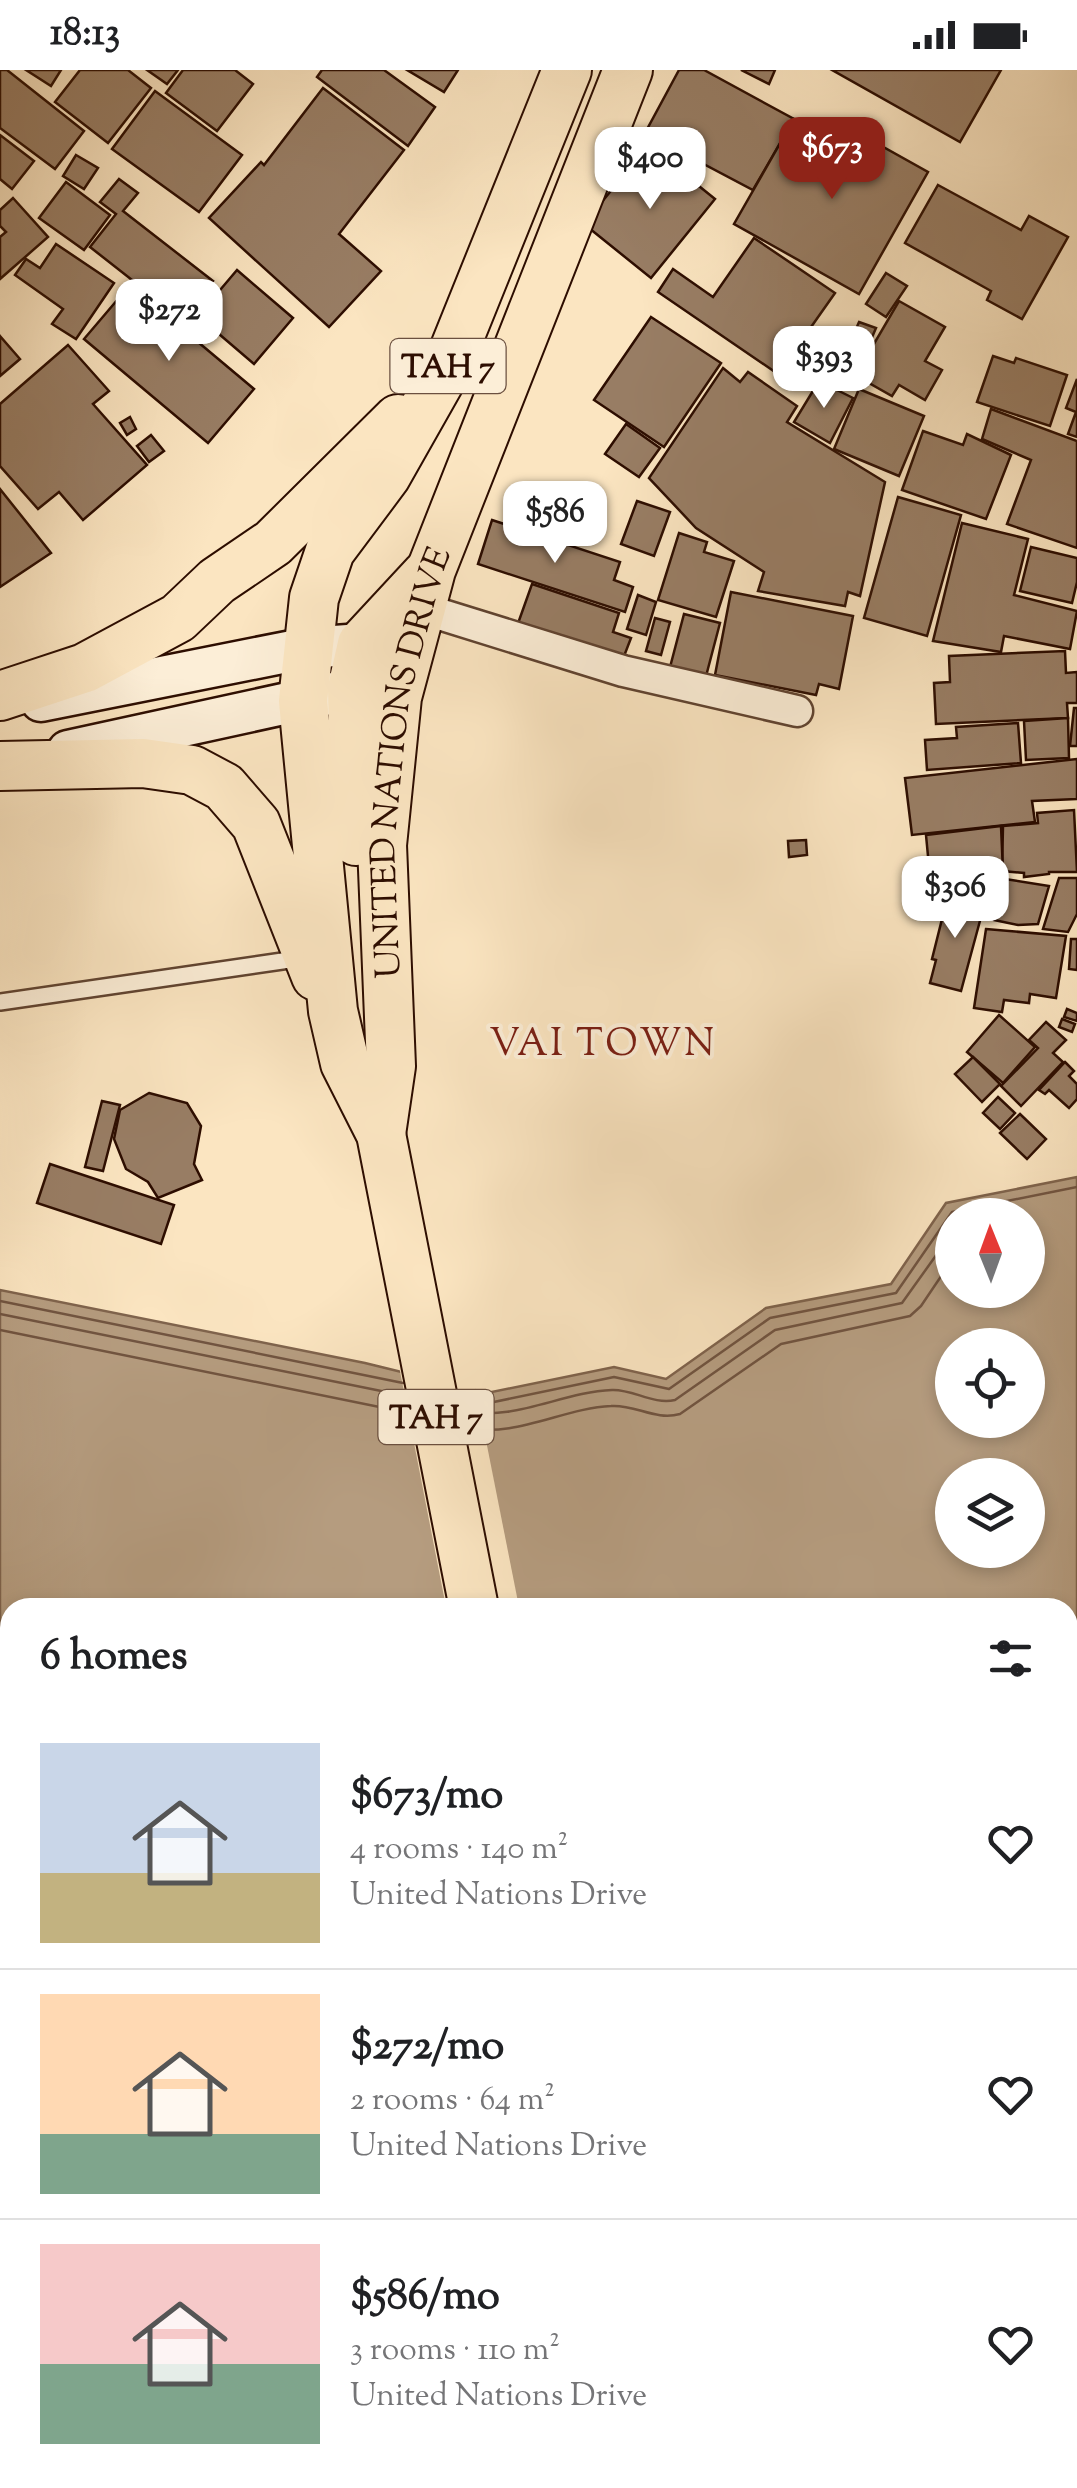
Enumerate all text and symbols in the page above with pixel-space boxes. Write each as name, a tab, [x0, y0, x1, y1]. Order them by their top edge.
text: 18:13	[50, 8, 120, 62]
pin: $673	[773, 117, 891, 202]
text: $673	[801, 126, 863, 172]
pin: $400	[591, 127, 709, 212]
text: $400	[617, 136, 683, 182]
pin: $272	[110, 279, 228, 364]
text: $272	[138, 288, 200, 334]
pin: $393	[765, 326, 883, 411]
text: $393	[795, 335, 853, 381]
road number: TAH 7	[390, 339, 506, 393]
pin: $586	[496, 481, 614, 566]
text: $586	[525, 490, 585, 536]
street label: UNITED NATIONS DRIVE	[360, 540, 467, 979]
pin: $306	[896, 856, 1014, 941]
text: $306	[924, 865, 986, 911]
district label: VAI TOWN	[489, 1019, 717, 1073]
north arrow	[935, 1198, 1045, 1308]
map controls	[935, 1198, 1045, 1568]
button: locate	[935, 1328, 1045, 1438]
road number: TAH 7	[378, 1390, 494, 1444]
button: layers	[935, 1458, 1045, 1568]
text: 6 homes	[40, 1628, 187, 1688]
icon: filters	[983, 1631, 1038, 1686]
text: $673/mo	[350, 1767, 503, 1827]
icon: home	[120, 1783, 240, 1903]
icon: heart	[983, 1816, 1038, 1871]
text: 4 rooms · 140 m²	[350, 1827, 568, 1873]
text: United Nations Drive	[350, 1873, 647, 1919]
text: $272/mo	[350, 2018, 504, 2078]
icon: home	[120, 2034, 240, 2154]
icon: heart	[983, 2067, 1038, 2122]
text: 2 rooms · 64 m²	[350, 2078, 555, 2124]
text: United Nations Drive	[350, 2124, 647, 2170]
text: $586/mo	[350, 2268, 500, 2328]
icon: home	[120, 2284, 240, 2404]
icon: heart	[983, 2317, 1038, 2372]
text: 3 rooms · 110 m²	[350, 2328, 560, 2374]
text: United Nations Drive	[350, 2374, 647, 2420]

